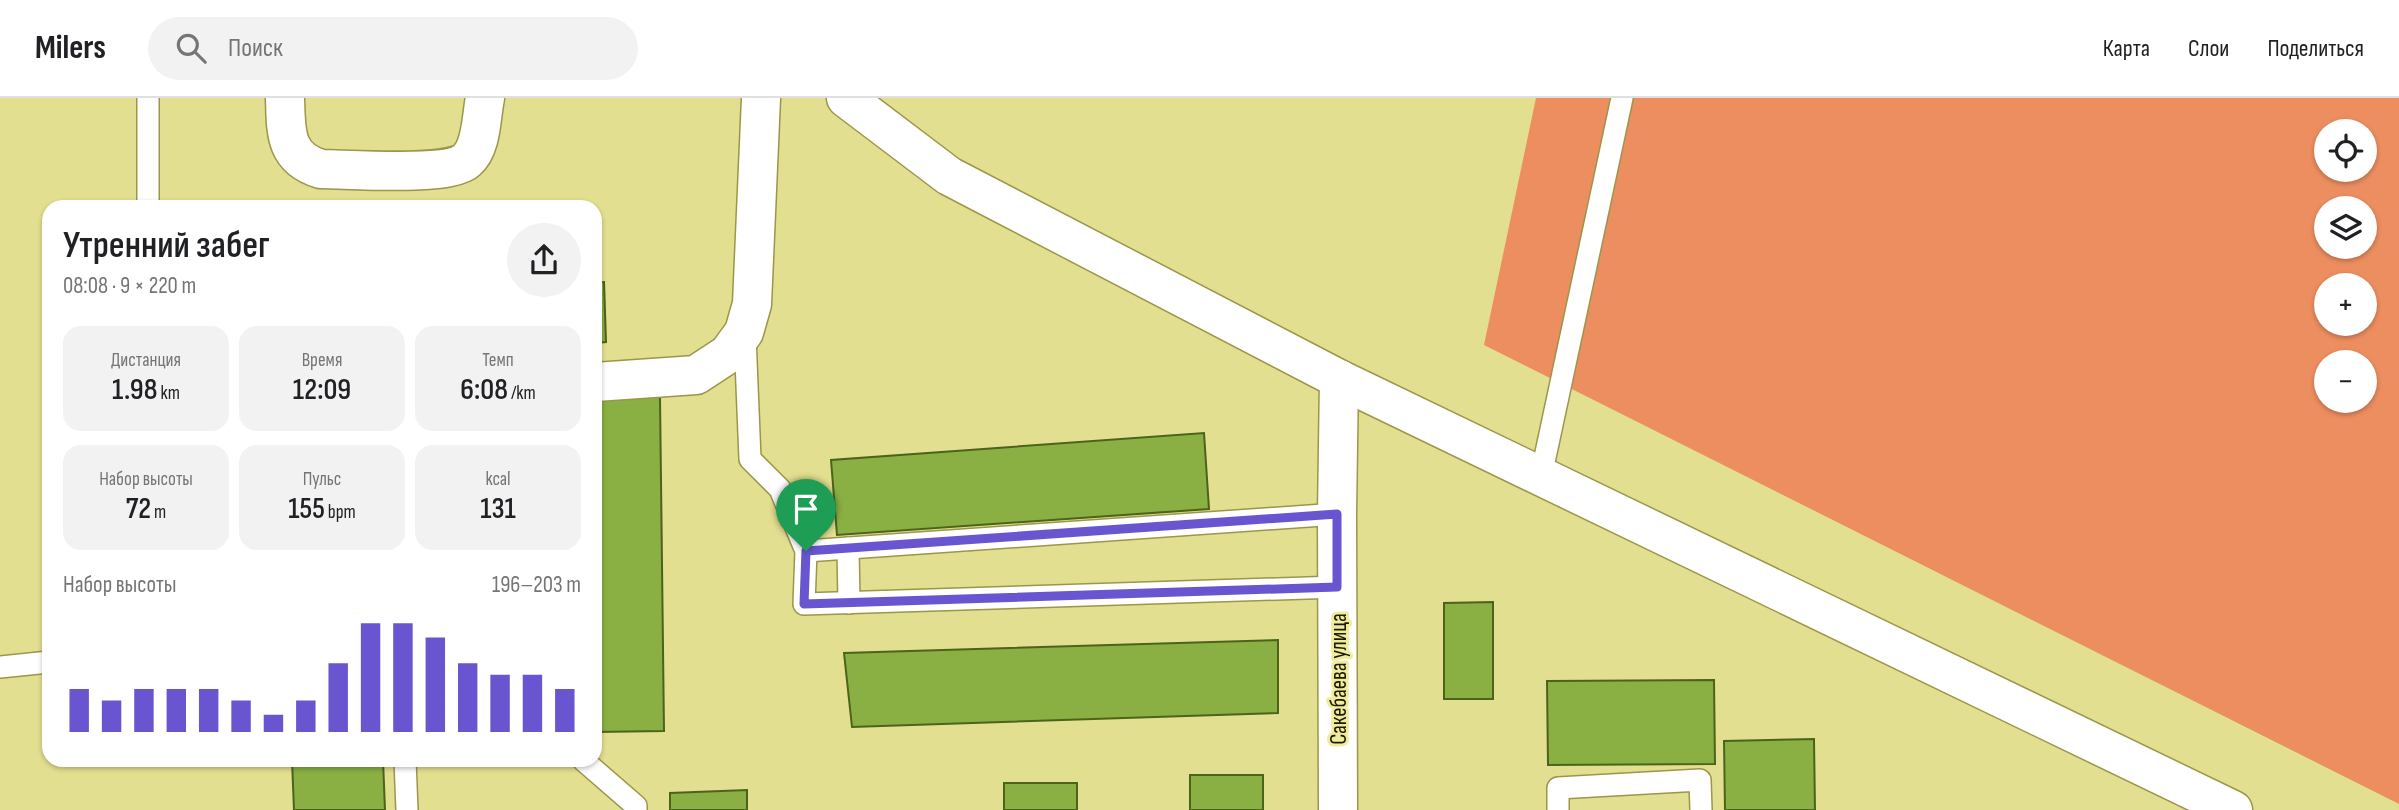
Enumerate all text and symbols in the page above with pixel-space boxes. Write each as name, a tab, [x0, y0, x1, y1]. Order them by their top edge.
search box	[148, 17, 638, 80]
text: Milers	[35, 28, 106, 68]
icon: search	[172, 29, 210, 67]
text: Поиск	[228, 33, 283, 64]
text: Карта	[2103, 34, 2150, 63]
text: Слои	[2188, 34, 2229, 63]
text: Поделиться	[2267, 34, 2364, 63]
map controls	[2314, 119, 2377, 413]
button: locate	[2314, 119, 2377, 182]
button: layers	[2314, 196, 2377, 259]
text: Утренний забег	[63, 223, 270, 268]
button: share	[507, 223, 581, 297]
text: 08:08 · 9 × 220 m	[63, 272, 196, 300]
button: +	[2314, 273, 2377, 336]
text: Дистанция	[111, 349, 181, 372]
text: Время	[302, 349, 342, 372]
text: Темп	[482, 349, 514, 372]
button: −	[2314, 350, 2377, 413]
text: 1.98	[112, 372, 157, 408]
text: 12:09	[293, 372, 351, 408]
text: 6:08	[460, 372, 508, 408]
text: km	[157, 382, 180, 405]
text: /km	[508, 382, 536, 405]
text: Набор высоты	[99, 468, 193, 491]
text: Пульс	[303, 468, 341, 491]
text: kcal	[485, 468, 511, 491]
pin	[776, 479, 836, 551]
icon: arrive	[787, 490, 825, 528]
text: 72	[126, 491, 151, 527]
text: 155	[288, 491, 325, 527]
text: 131	[480, 491, 516, 527]
text: m	[151, 501, 166, 524]
text: bpm	[325, 501, 356, 524]
text: Набор высоты	[63, 571, 176, 599]
text: 196–203 m	[492, 571, 581, 599]
street label: Сакебаева улица	[1325, 613, 1353, 745]

